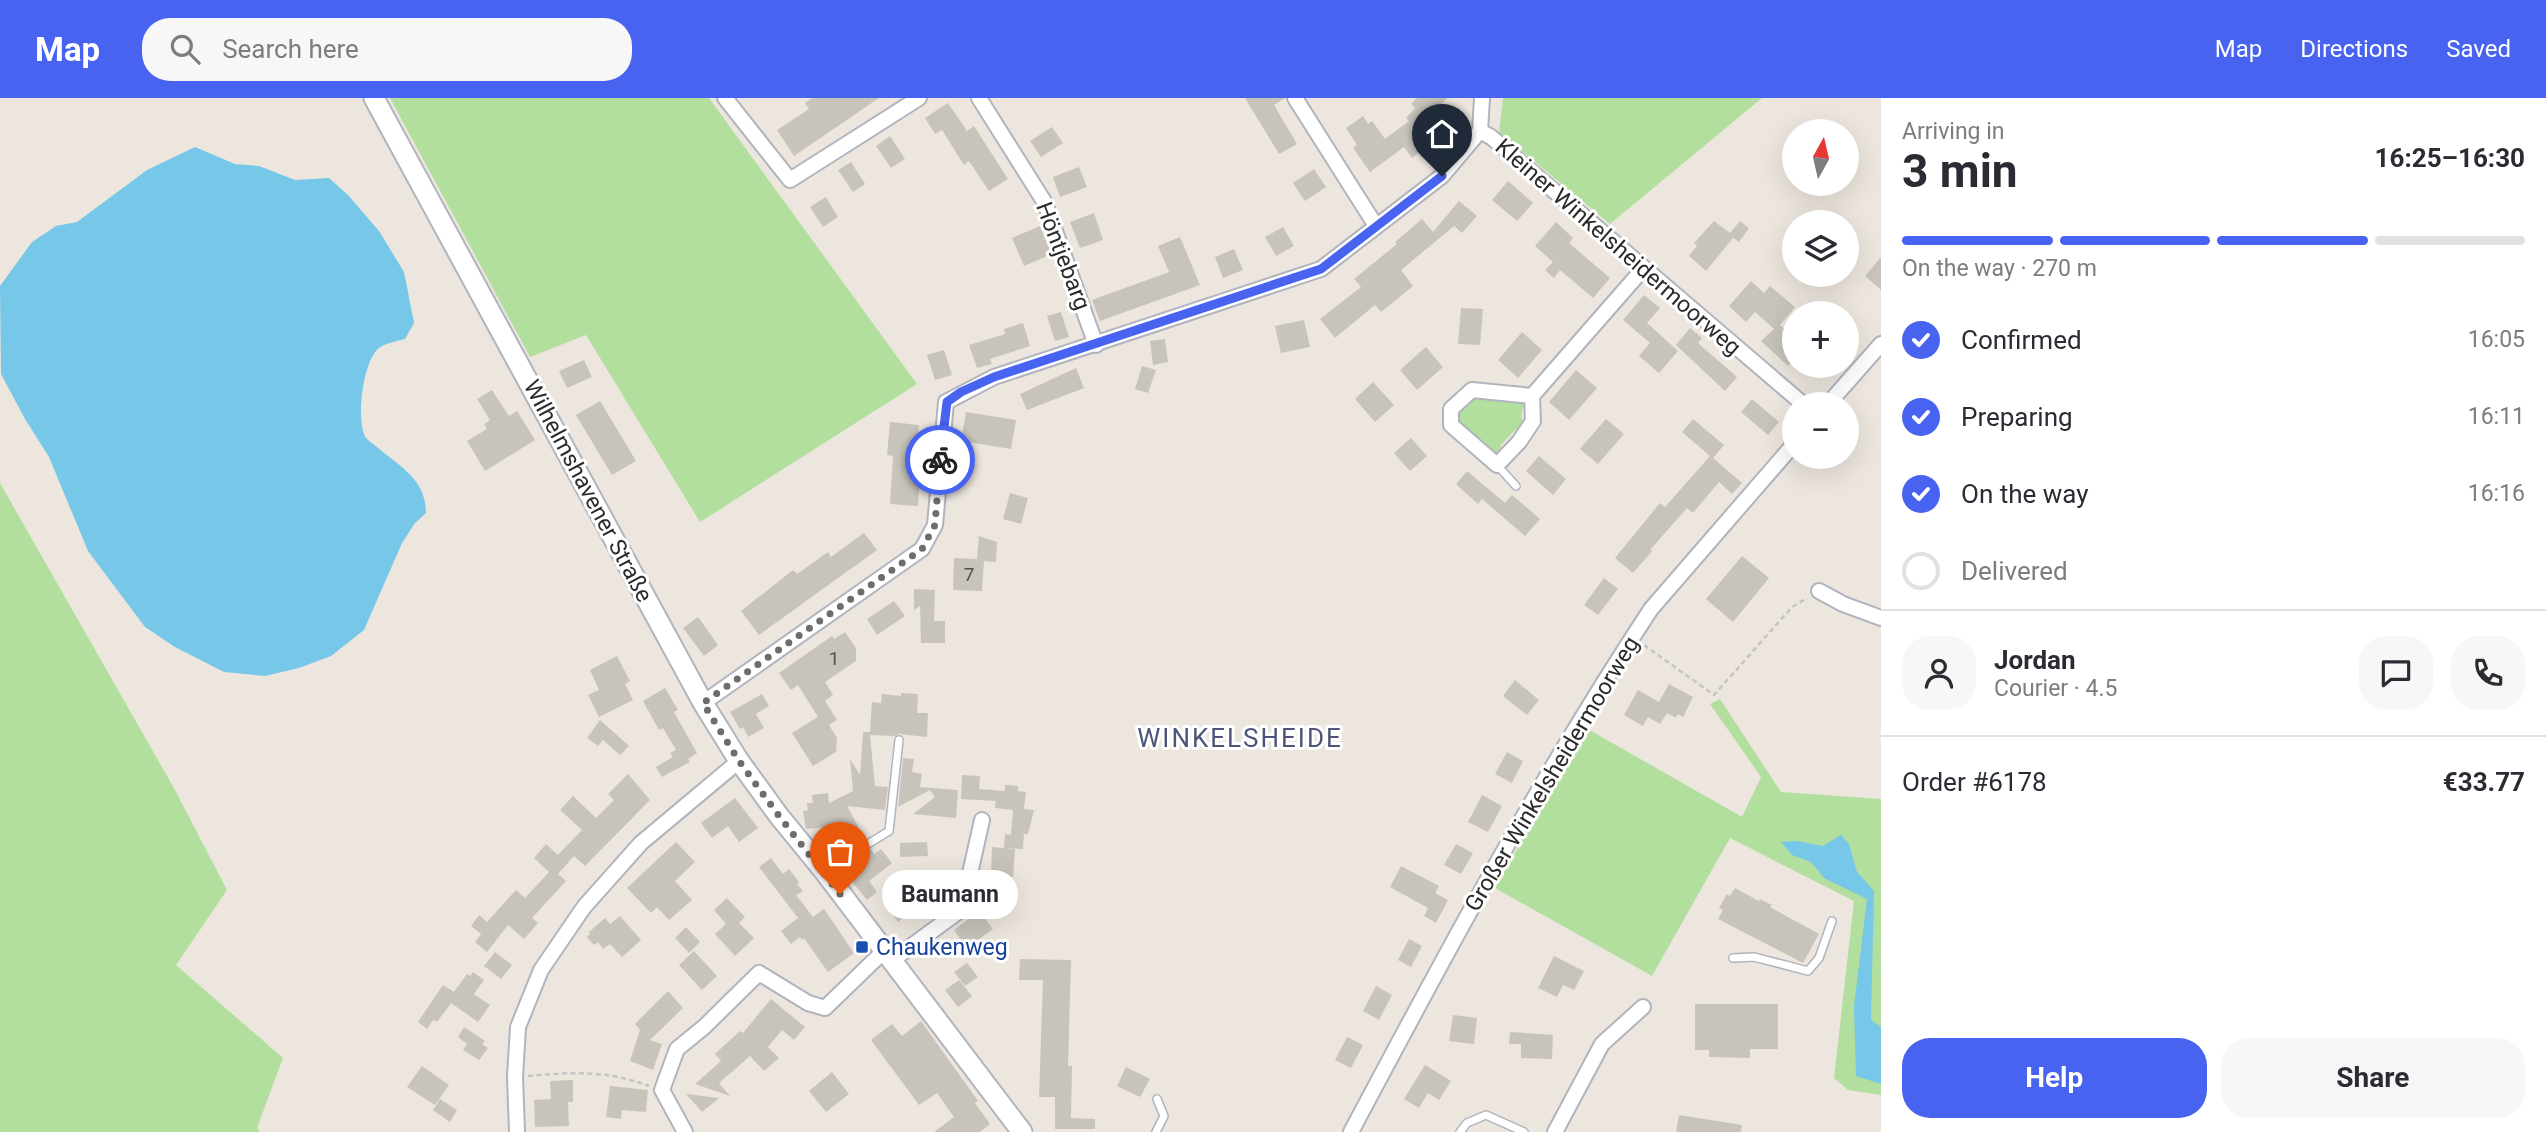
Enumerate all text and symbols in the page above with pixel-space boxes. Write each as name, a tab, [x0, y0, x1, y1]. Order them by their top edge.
search box	[142, 18, 632, 81]
text: Map	[35, 30, 100, 69]
icon: search	[166, 30, 204, 68]
text: Search here	[222, 34, 359, 64]
text: Map	[2215, 35, 2262, 63]
text: Directions	[2300, 35, 2408, 63]
text: Saved	[2446, 35, 2511, 63]
pin	[1412, 104, 1472, 176]
icon: home	[1423, 115, 1461, 153]
text: Arriving in	[1902, 118, 2005, 145]
north arrow	[1782, 119, 1858, 196]
map controls	[1782, 119, 1859, 469]
street label: Kleiner Winkelsheidermoorweg	[1490, 133, 1746, 361]
text: 16:25–16:30	[2375, 143, 2525, 173]
text: 3 min	[1902, 144, 2018, 198]
street label: Höntjebarg	[1030, 198, 1096, 314]
button: layers	[1782, 210, 1859, 287]
text: On the way · 270 m	[1902, 255, 2097, 282]
button: +	[1782, 301, 1859, 378]
icon: check	[1902, 321, 1940, 359]
text: Confirmed	[1961, 325, 2082, 355]
text: 16:05	[2468, 326, 2525, 353]
street label: Wilhelmshavener Straße	[518, 375, 658, 607]
button: −	[1782, 392, 1859, 469]
icon: check	[1902, 398, 1940, 436]
text: Preparing	[1961, 402, 2073, 432]
text: 16:11	[2468, 403, 2525, 430]
courier	[905, 425, 975, 495]
icon: bike	[921, 441, 959, 479]
icon: check	[1902, 475, 1940, 513]
text: On the way	[1961, 479, 2089, 509]
text: 16:16	[2468, 480, 2525, 507]
text: Delivered	[1961, 556, 2068, 586]
house number: 7	[964, 563, 974, 586]
street label: Großer Winkelsheidermoorweg	[1459, 632, 1645, 916]
button: person	[1902, 636, 1976, 710]
button: chat	[2359, 636, 2433, 710]
button: phone	[2451, 636, 2525, 710]
text: Jordan	[1994, 645, 2076, 675]
house number: 1	[829, 647, 839, 670]
text: Courier · 4.5	[1994, 675, 2117, 702]
district label: WINKELSHEIDE	[1137, 723, 1343, 753]
text: Order #6178	[1902, 767, 2047, 797]
text: €33.77	[2443, 767, 2525, 797]
pin	[810, 822, 870, 894]
icon: bag	[821, 833, 859, 871]
callout: Baumann	[882, 870, 1018, 918]
text: Baumann	[901, 881, 999, 908]
place label: Chaukenweg	[876, 934, 1008, 961]
marker: Chaukenweg	[854, 939, 870, 955]
button: Help	[1902, 1038, 2207, 1118]
button: Share	[2221, 1038, 2525, 1118]

